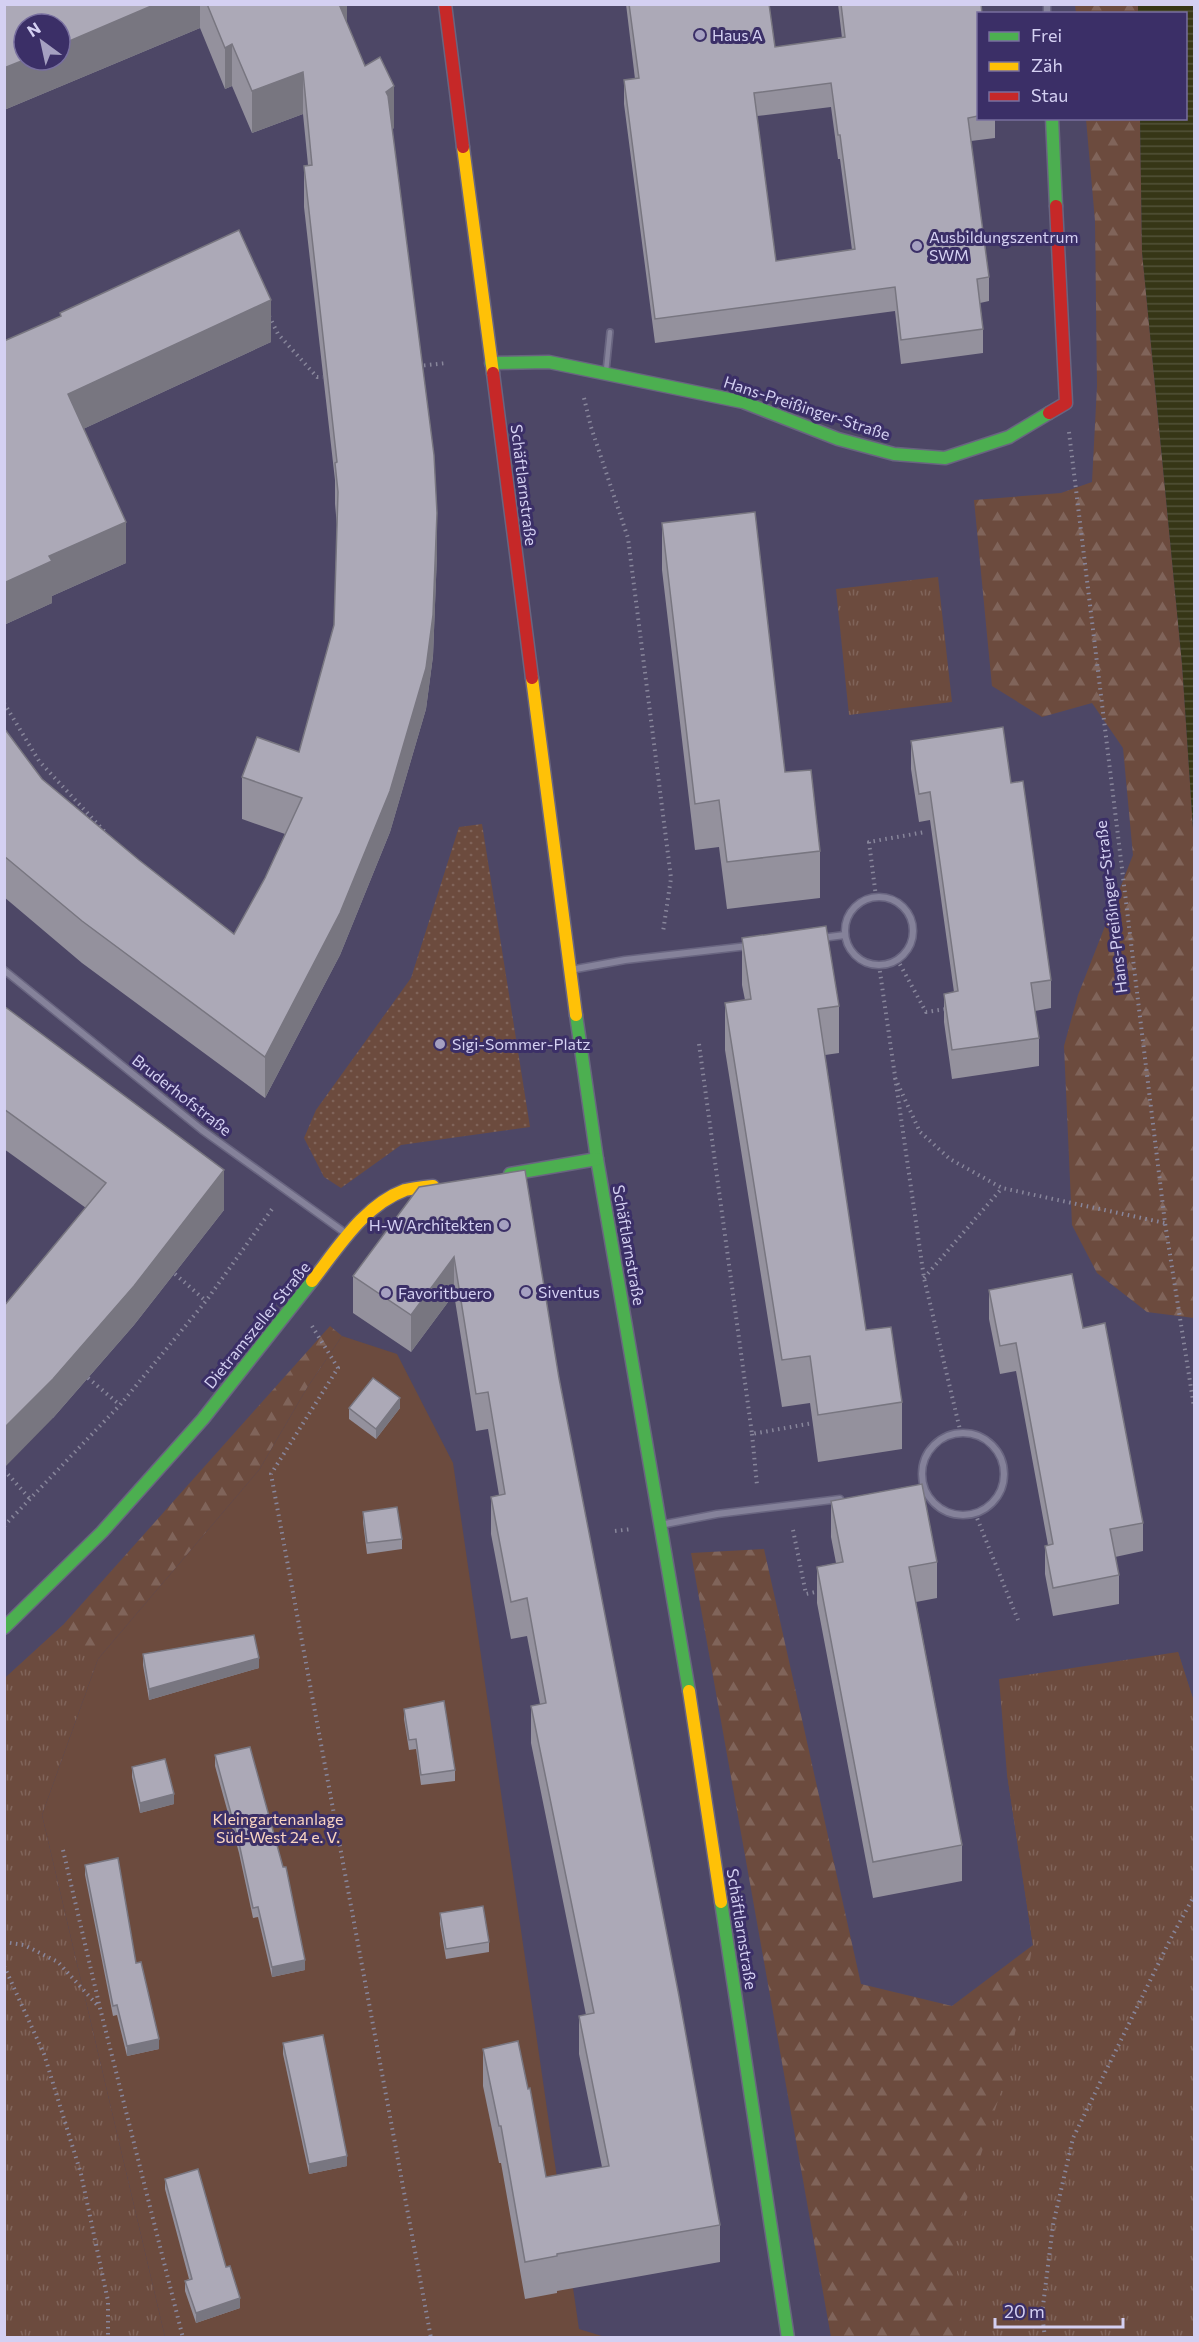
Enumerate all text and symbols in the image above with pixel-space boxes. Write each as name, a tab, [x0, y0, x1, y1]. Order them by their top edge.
north arrow	[12, 12, 72, 72]
legend	[977, 12, 1187, 120]
text: N	[23, 18, 44, 40]
text: Frei	[1031, 24, 1062, 46]
place label: Haus A	[712, 25, 763, 44]
marker: Haus A	[693, 28, 707, 42]
text: Zäh	[1031, 54, 1063, 76]
text: Stau	[1031, 84, 1068, 106]
place label: Ausbildungszentrum SWM	[929, 227, 1078, 264]
marker: Ausbildungszentrum SWM	[910, 239, 924, 253]
street label: Hans-Preißinger-Straße	[722, 372, 893, 443]
street label: Schäftlarnstraße	[508, 423, 541, 547]
street label: Hans-Preißinger-Straße	[1090, 820, 1131, 995]
place label: Sigi-Sommer-Platz	[452, 1034, 591, 1053]
marker: Sigi-Sommer-Platz	[433, 1037, 447, 1051]
street label: Bruderhofstraße	[129, 1050, 236, 1139]
street label: Schäftlarnstraße	[610, 1183, 649, 1307]
place label: H-W Architekten	[369, 1215, 492, 1234]
marker: H-W Architekten	[497, 1218, 511, 1232]
street label: Dietramszeller Straße	[200, 1257, 314, 1392]
place label: Siventus	[538, 1282, 600, 1301]
place label: Favoritbuero	[398, 1283, 492, 1302]
marker: Siventus	[519, 1285, 533, 1299]
marker: Favoritbuero	[379, 1286, 393, 1300]
park label: Kleingartenanlage Süd-West 24 e. V.	[213, 1809, 343, 1846]
street label: Schäftlarnstraße	[724, 1867, 761, 1991]
scale bar	[995, 2291, 1122, 2329]
text: 20 m	[1004, 2300, 1045, 2322]

